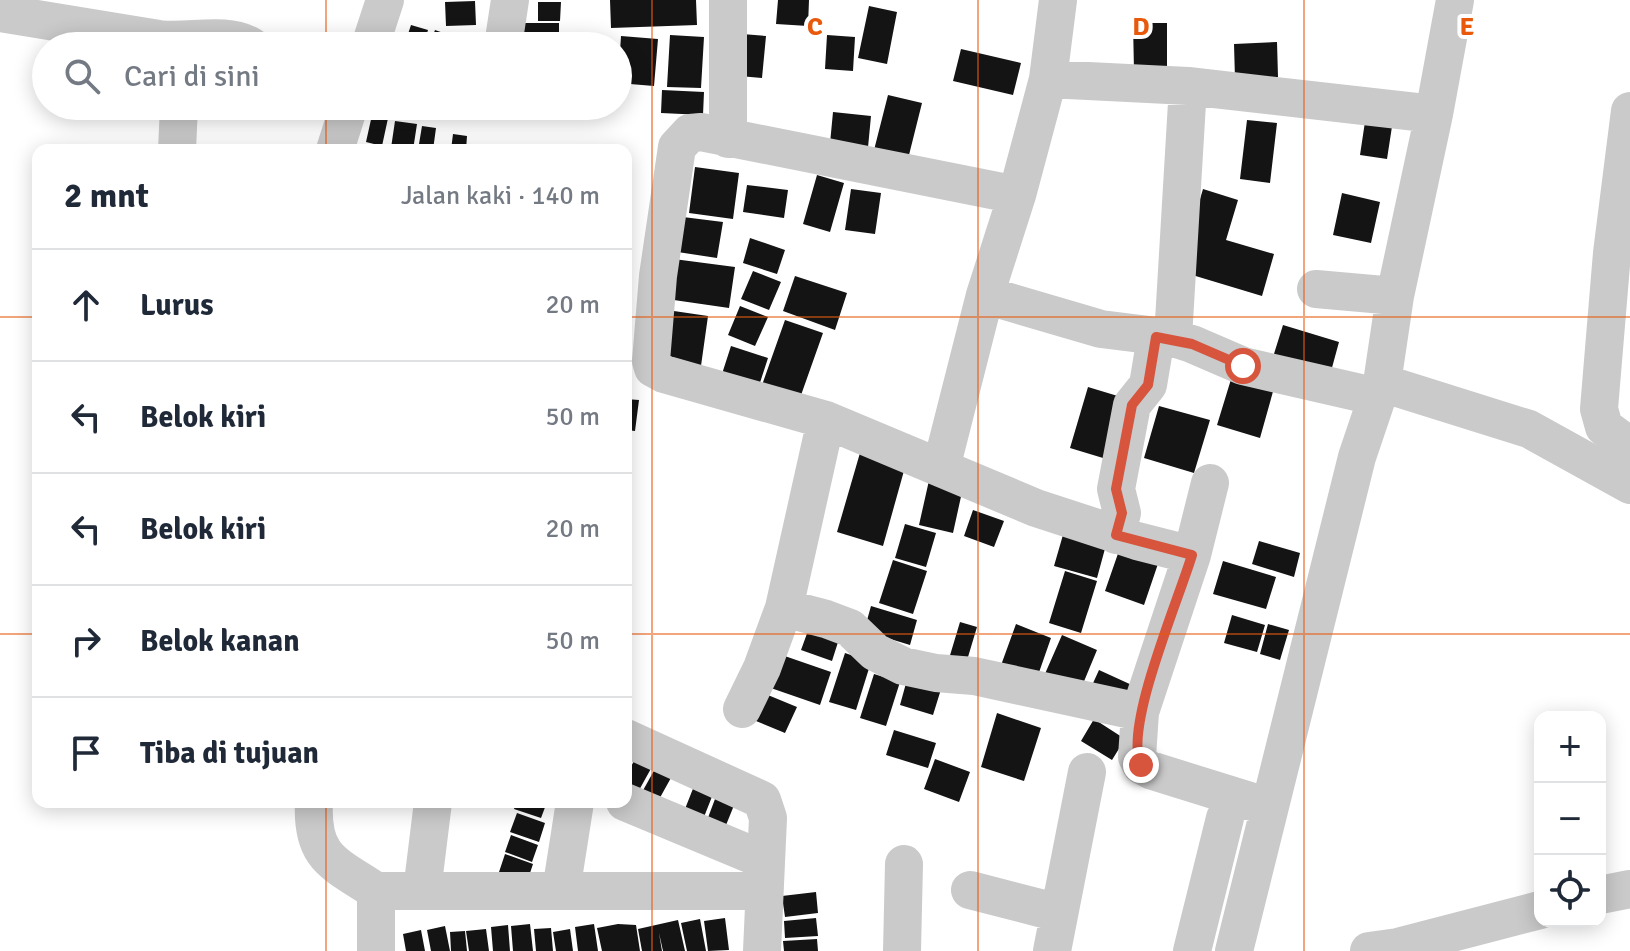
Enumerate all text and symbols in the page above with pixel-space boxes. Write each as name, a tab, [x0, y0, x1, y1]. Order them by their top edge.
text: C	[807, 11, 823, 43]
text: D	[1132, 11, 1150, 43]
text: E	[1460, 11, 1474, 43]
search box	[32, 32, 632, 120]
icon: search	[60, 54, 104, 98]
text: Cari di sini	[124, 58, 260, 95]
text: 2 mnt	[64, 175, 149, 217]
text: Jalan kaki · 140 m	[401, 180, 600, 212]
icon: ahead	[64, 283, 108, 327]
text: Lurus	[140, 287, 214, 324]
text: 20 m	[545, 289, 600, 321]
route start	[1225, 348, 1261, 384]
icon: left	[64, 395, 108, 439]
text: Belok kiri	[140, 399, 266, 436]
text: 50 m	[545, 401, 600, 433]
icon: left	[64, 507, 108, 551]
text: Belok kiri	[140, 511, 266, 548]
text: 20 m	[545, 513, 600, 545]
icon: right	[64, 619, 108, 663]
text: Belok kanan	[140, 623, 300, 660]
text: 50 m	[545, 625, 600, 657]
map controls	[1534, 711, 1606, 927]
button: +	[1534, 711, 1606, 783]
icon: arrive	[64, 731, 108, 775]
text: Tiba di tujuan	[140, 735, 319, 772]
route end	[1123, 747, 1159, 783]
button: −	[1534, 783, 1606, 855]
button: locate	[1534, 855, 1606, 927]

